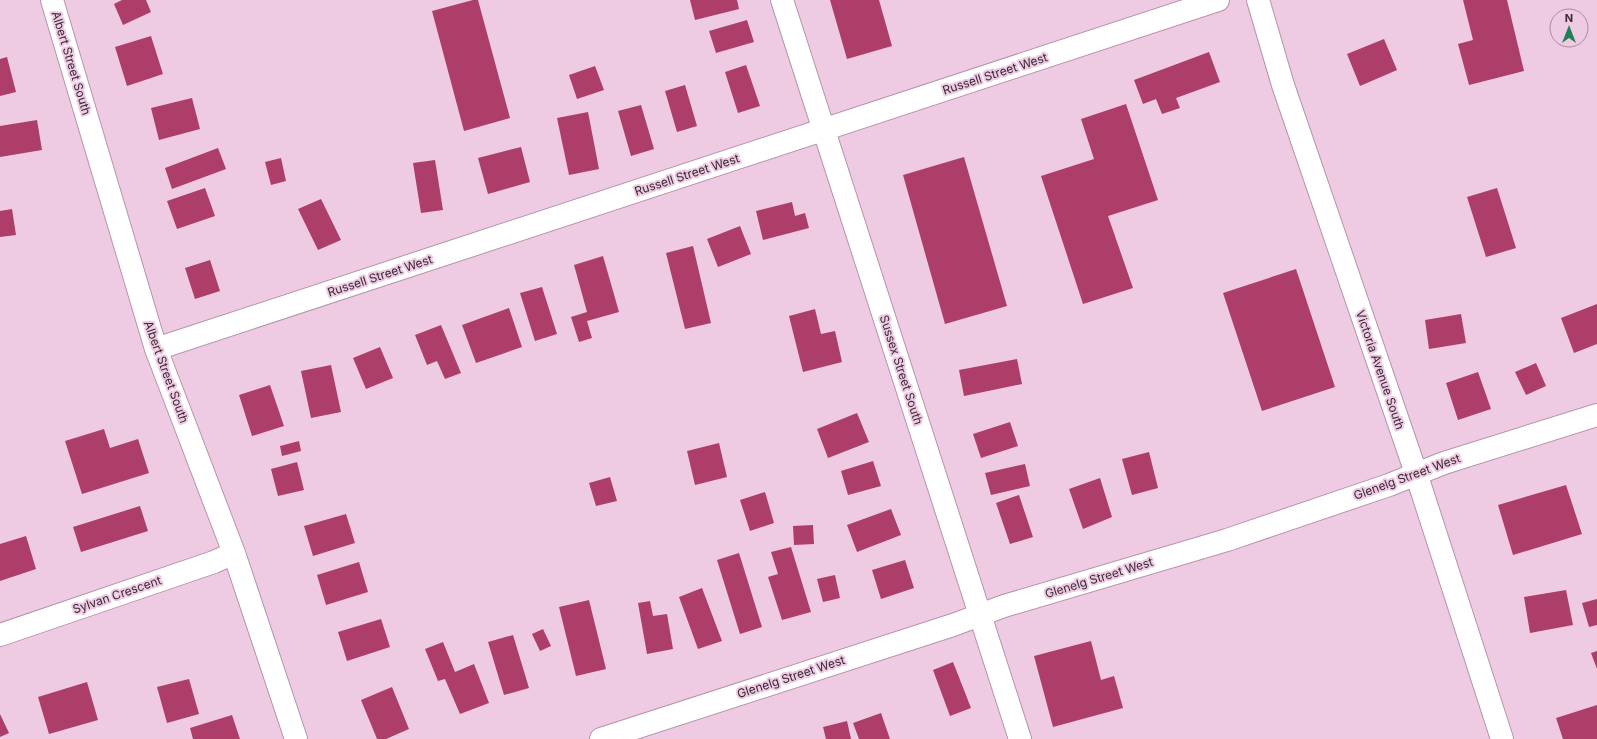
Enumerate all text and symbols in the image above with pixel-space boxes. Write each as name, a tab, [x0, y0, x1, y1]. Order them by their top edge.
north arrow	[1549, 8, 1589, 48]
street label: Albert Street South	[49, 9, 94, 117]
text: N	[1565, 11, 1573, 25]
street label: Russell Street West	[941, 49, 1049, 98]
street label: Russell Street West	[633, 150, 741, 199]
street label: Russell Street West	[326, 251, 434, 300]
street label: Victoria Avenue South	[1353, 308, 1408, 432]
street label: Sussex Street South	[877, 313, 926, 427]
street label: Albert Street South	[141, 319, 192, 425]
street label: Glenelg Street West	[1352, 450, 1462, 503]
street label: Glenelg Street West	[1043, 554, 1155, 601]
street label: Sylvan Crescent	[71, 572, 163, 617]
street label: Glenelg Street West	[735, 652, 847, 701]

